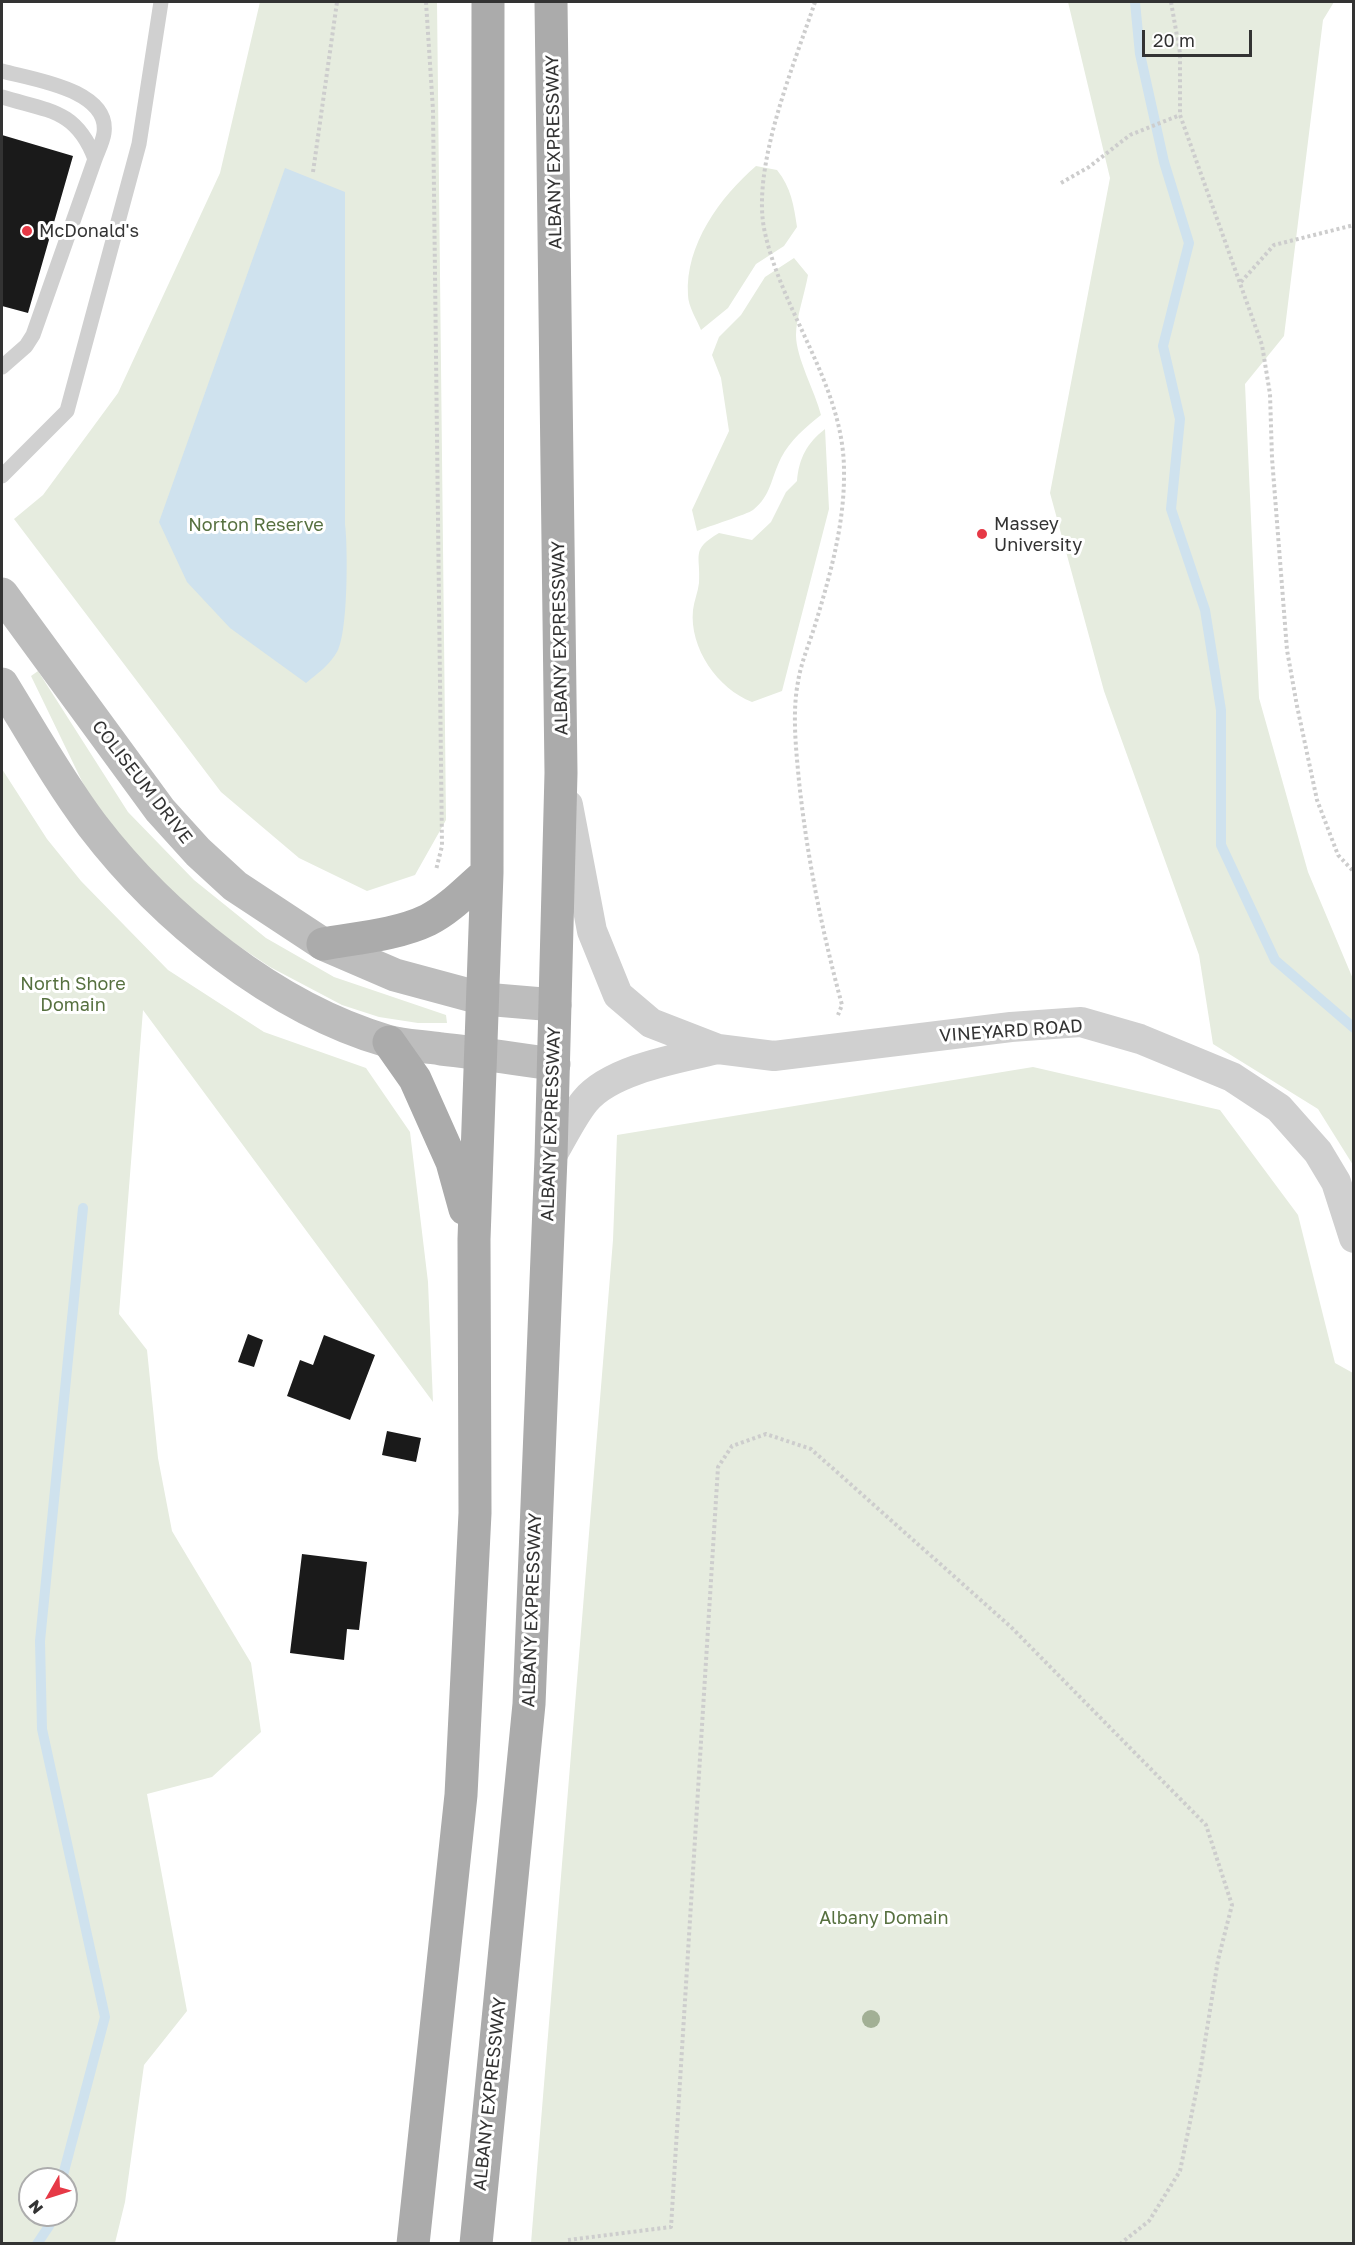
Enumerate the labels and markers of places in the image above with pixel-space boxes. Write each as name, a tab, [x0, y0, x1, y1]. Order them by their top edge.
place label: McDonald's	[39, 220, 139, 242]
marker: McDonald's	[20, 224, 34, 238]
place label: Massey University	[994, 513, 1082, 556]
marker: Massey University	[975, 527, 989, 541]

